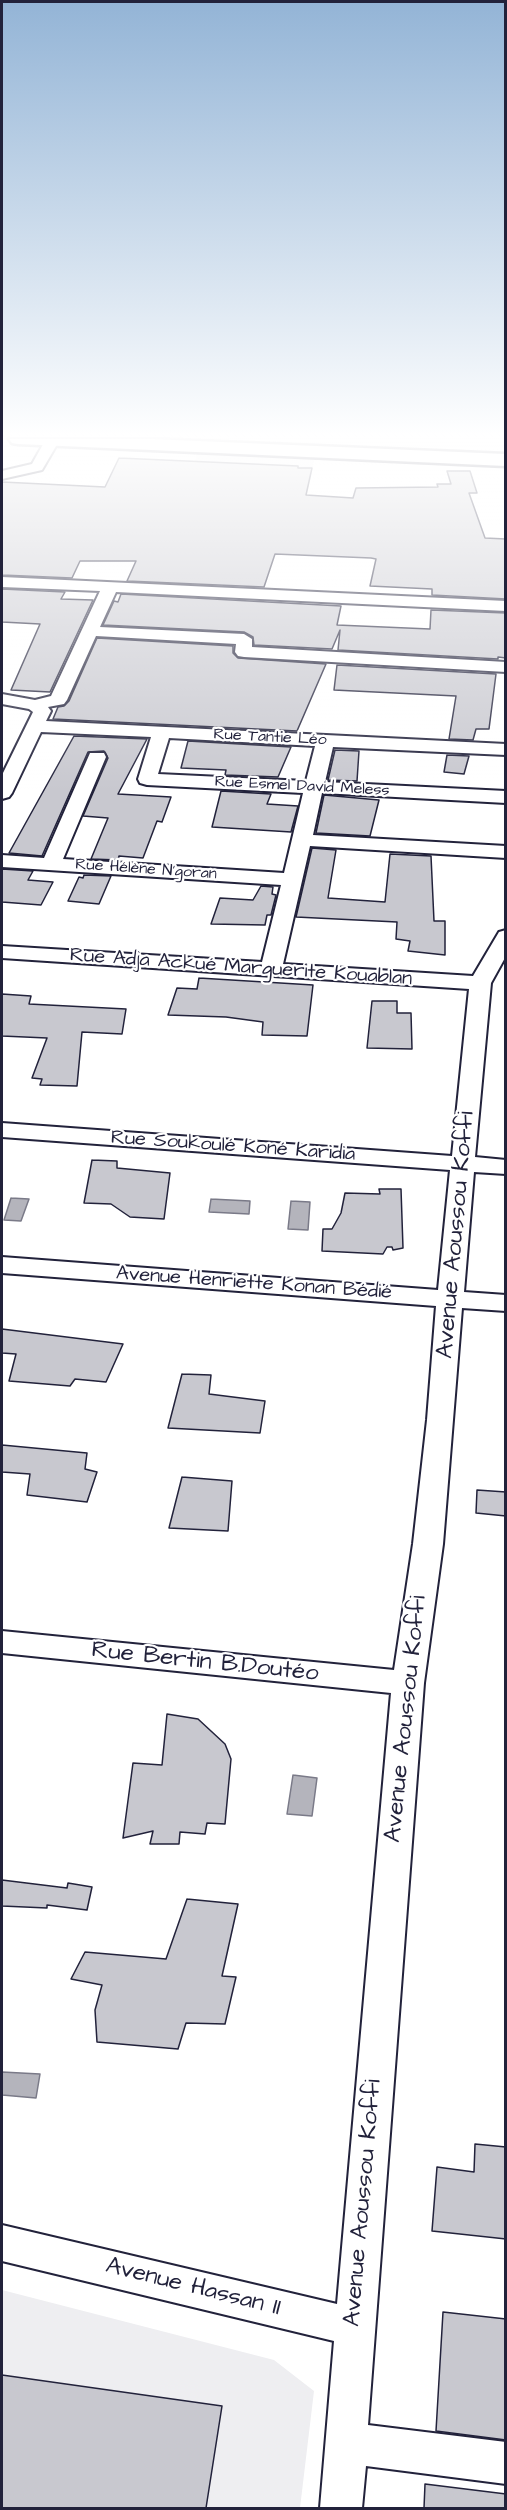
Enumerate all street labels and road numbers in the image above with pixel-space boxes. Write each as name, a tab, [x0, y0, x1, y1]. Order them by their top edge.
street label: Rue Tantie Léo	[213, 725, 327, 751]
street label: Rue Esmel David Meless	[214, 773, 390, 801]
street label: Rue Hélène N'goran	[74, 855, 218, 885]
street label: Rue Adja Ackué Marguerite Kouablan	[69, 944, 413, 992]
street label: Avenue Aoussou Koffi	[432, 1110, 482, 1360]
street label: Rue Soukoulé Koné Karidia	[110, 1126, 356, 1168]
street label: Avenue Henriette Konan Bédié	[115, 1262, 393, 1306]
street label: Avenue Aoussou Koffi	[380, 1594, 434, 1844]
street label: Rue Bertin B.Doutéo	[90, 1637, 320, 1689]
street label: Avenue Aoussou Koffi	[339, 2078, 389, 2328]
street label: Avenue Hassan II	[102, 2252, 284, 2324]

